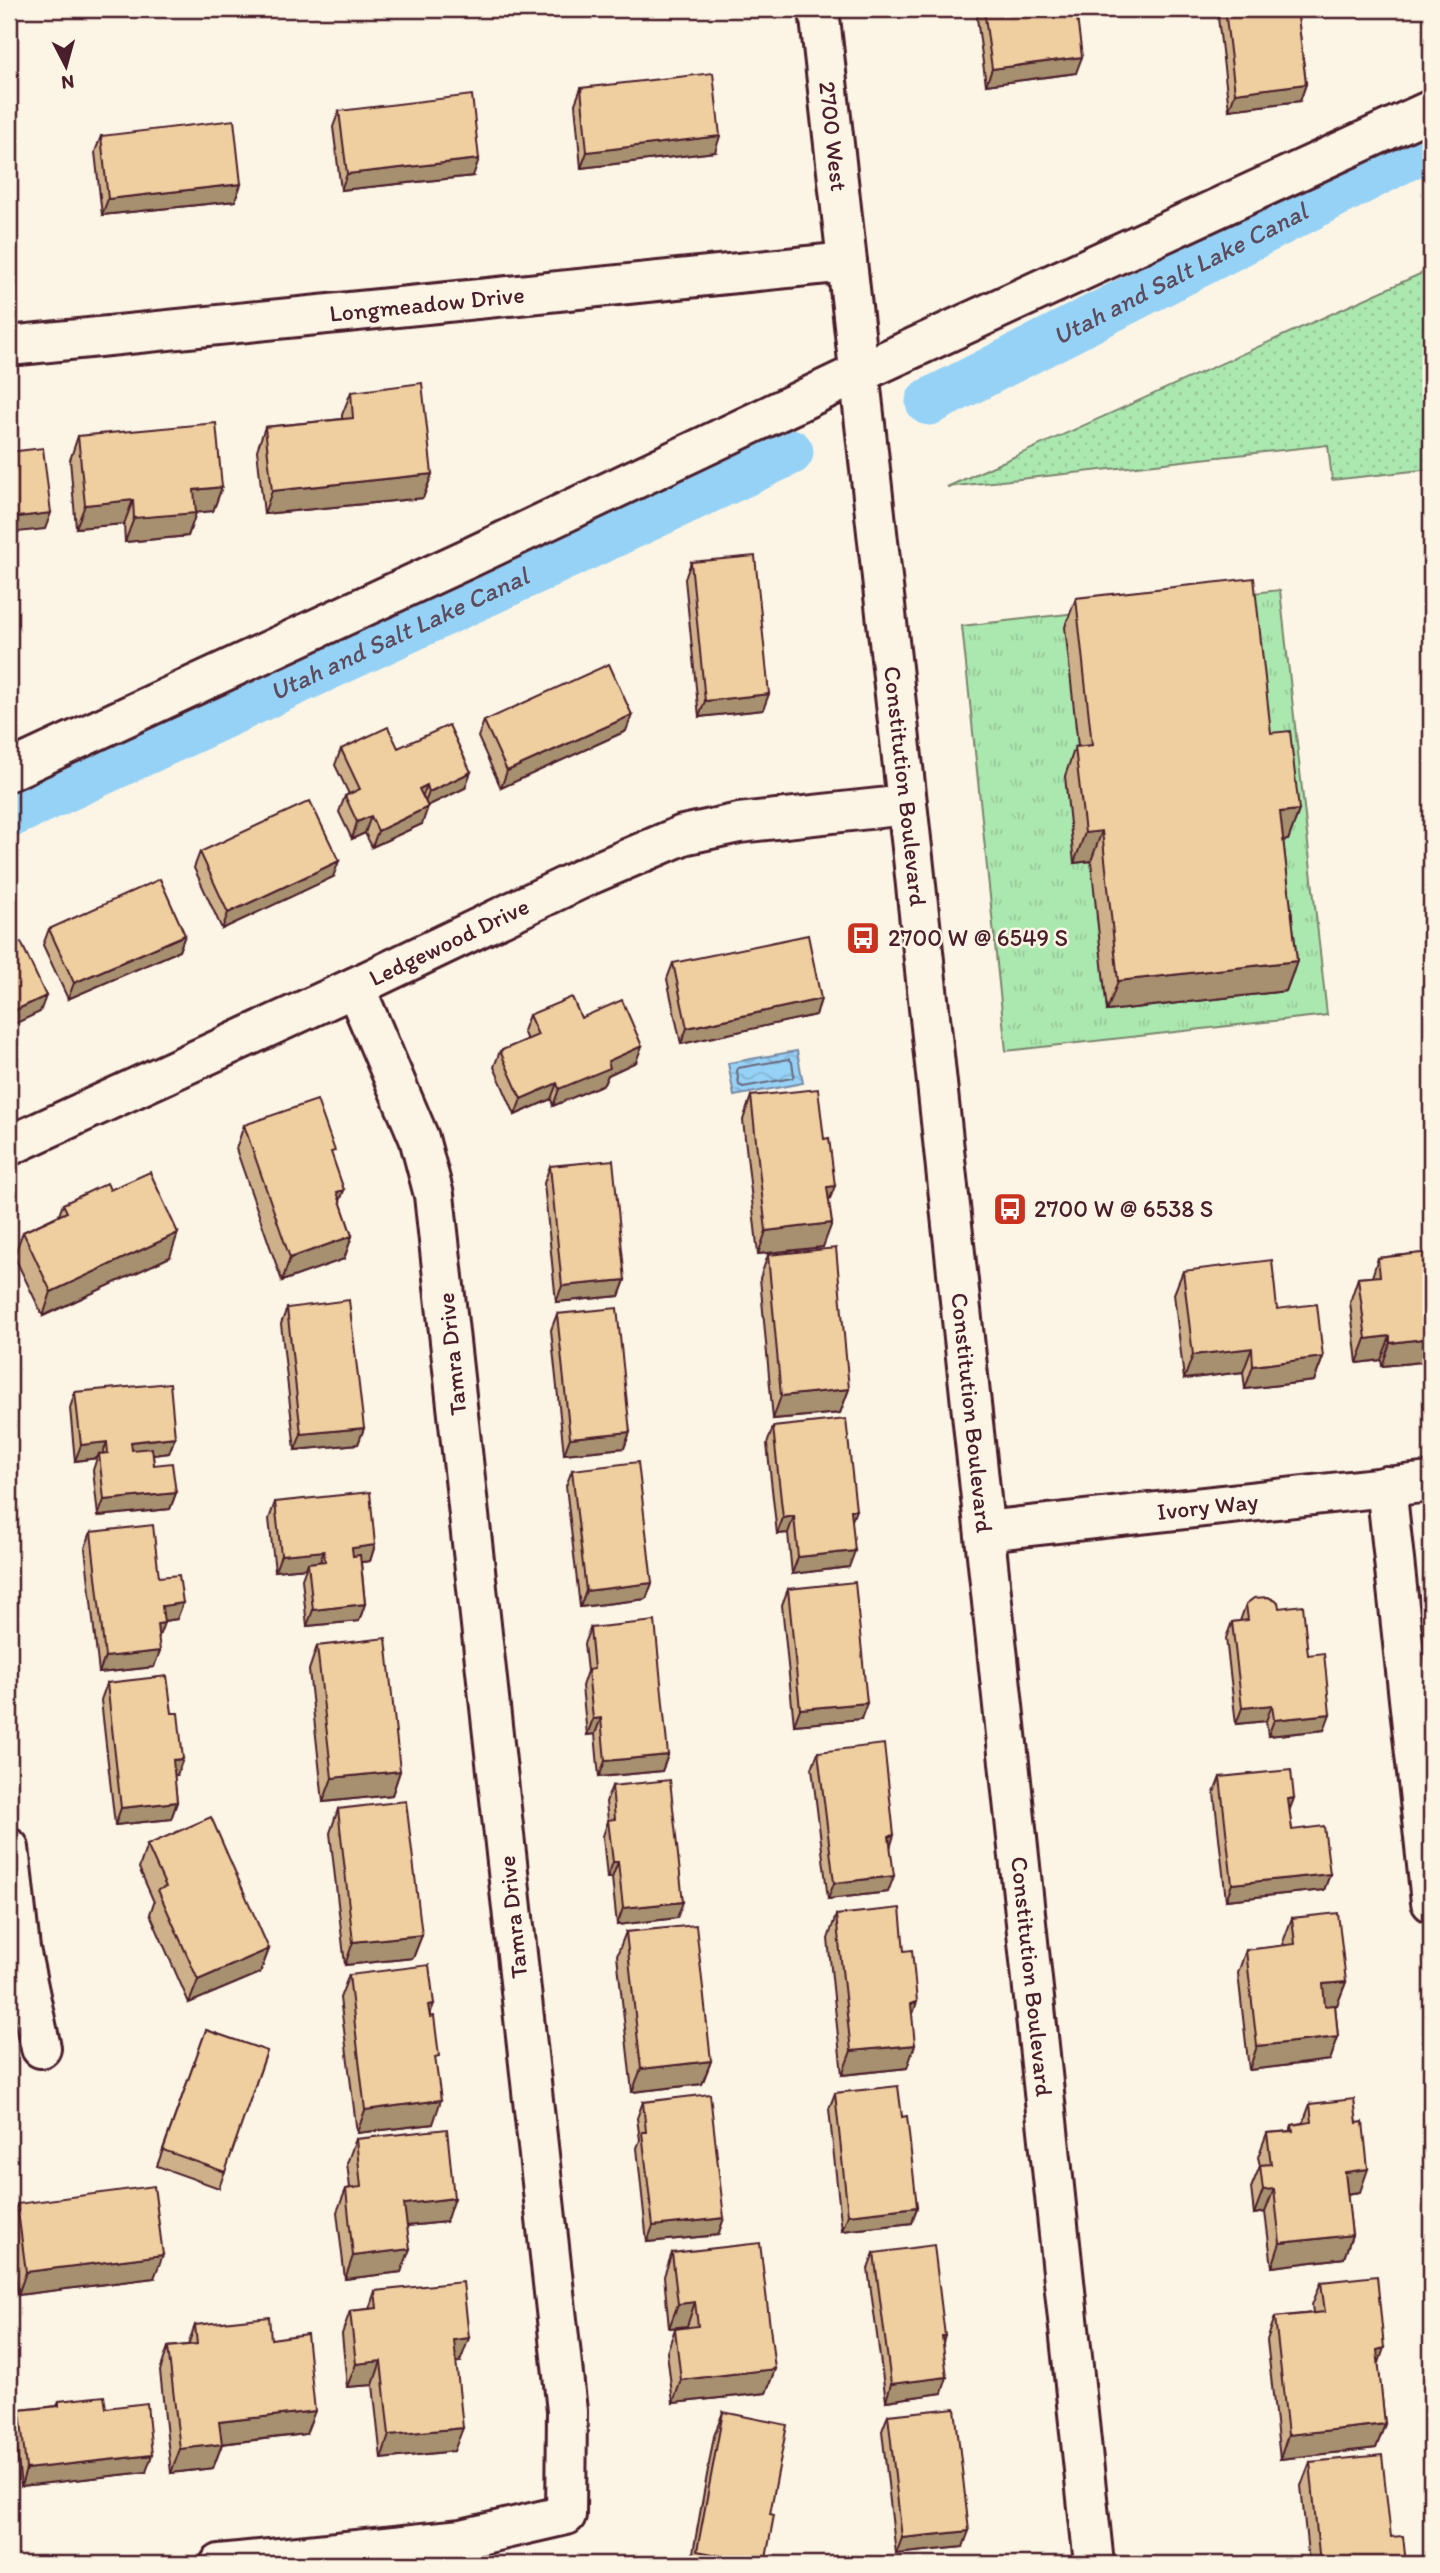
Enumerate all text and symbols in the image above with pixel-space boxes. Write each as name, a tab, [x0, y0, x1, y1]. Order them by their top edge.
north arrow	[32, 32, 102, 102]
text: N	[60, 70, 75, 95]
street label: 2700 West	[813, 80, 854, 193]
water label: Utah and Salt Lake Canal	[1047, 194, 1314, 352]
street label: Longmeadow Drive	[328, 279, 526, 328]
water label: Utah and Salt Lake Canal	[264, 559, 535, 708]
street label: Constitution Boulevard	[878, 665, 933, 908]
street label: Ledgewood Drive	[364, 891, 533, 992]
bus stop icon: 2700 W @ 6549 S	[844, 919, 882, 957]
place label: 2700 W @ 6549 S	[888, 923, 1068, 952]
bus stop icon: 2700 W @ 6538 S	[991, 1190, 1029, 1228]
place label: 2700 W @ 6538 S	[1034, 1194, 1213, 1223]
street label: Tamra Drive	[431, 1291, 472, 1417]
street label: Constitution Boulevard	[945, 1291, 1000, 1534]
street label: Ivory Way	[1156, 1486, 1260, 1526]
street label: Tamra Drive	[492, 1854, 533, 1980]
street label: Constitution Boulevard	[1005, 1855, 1059, 2098]

